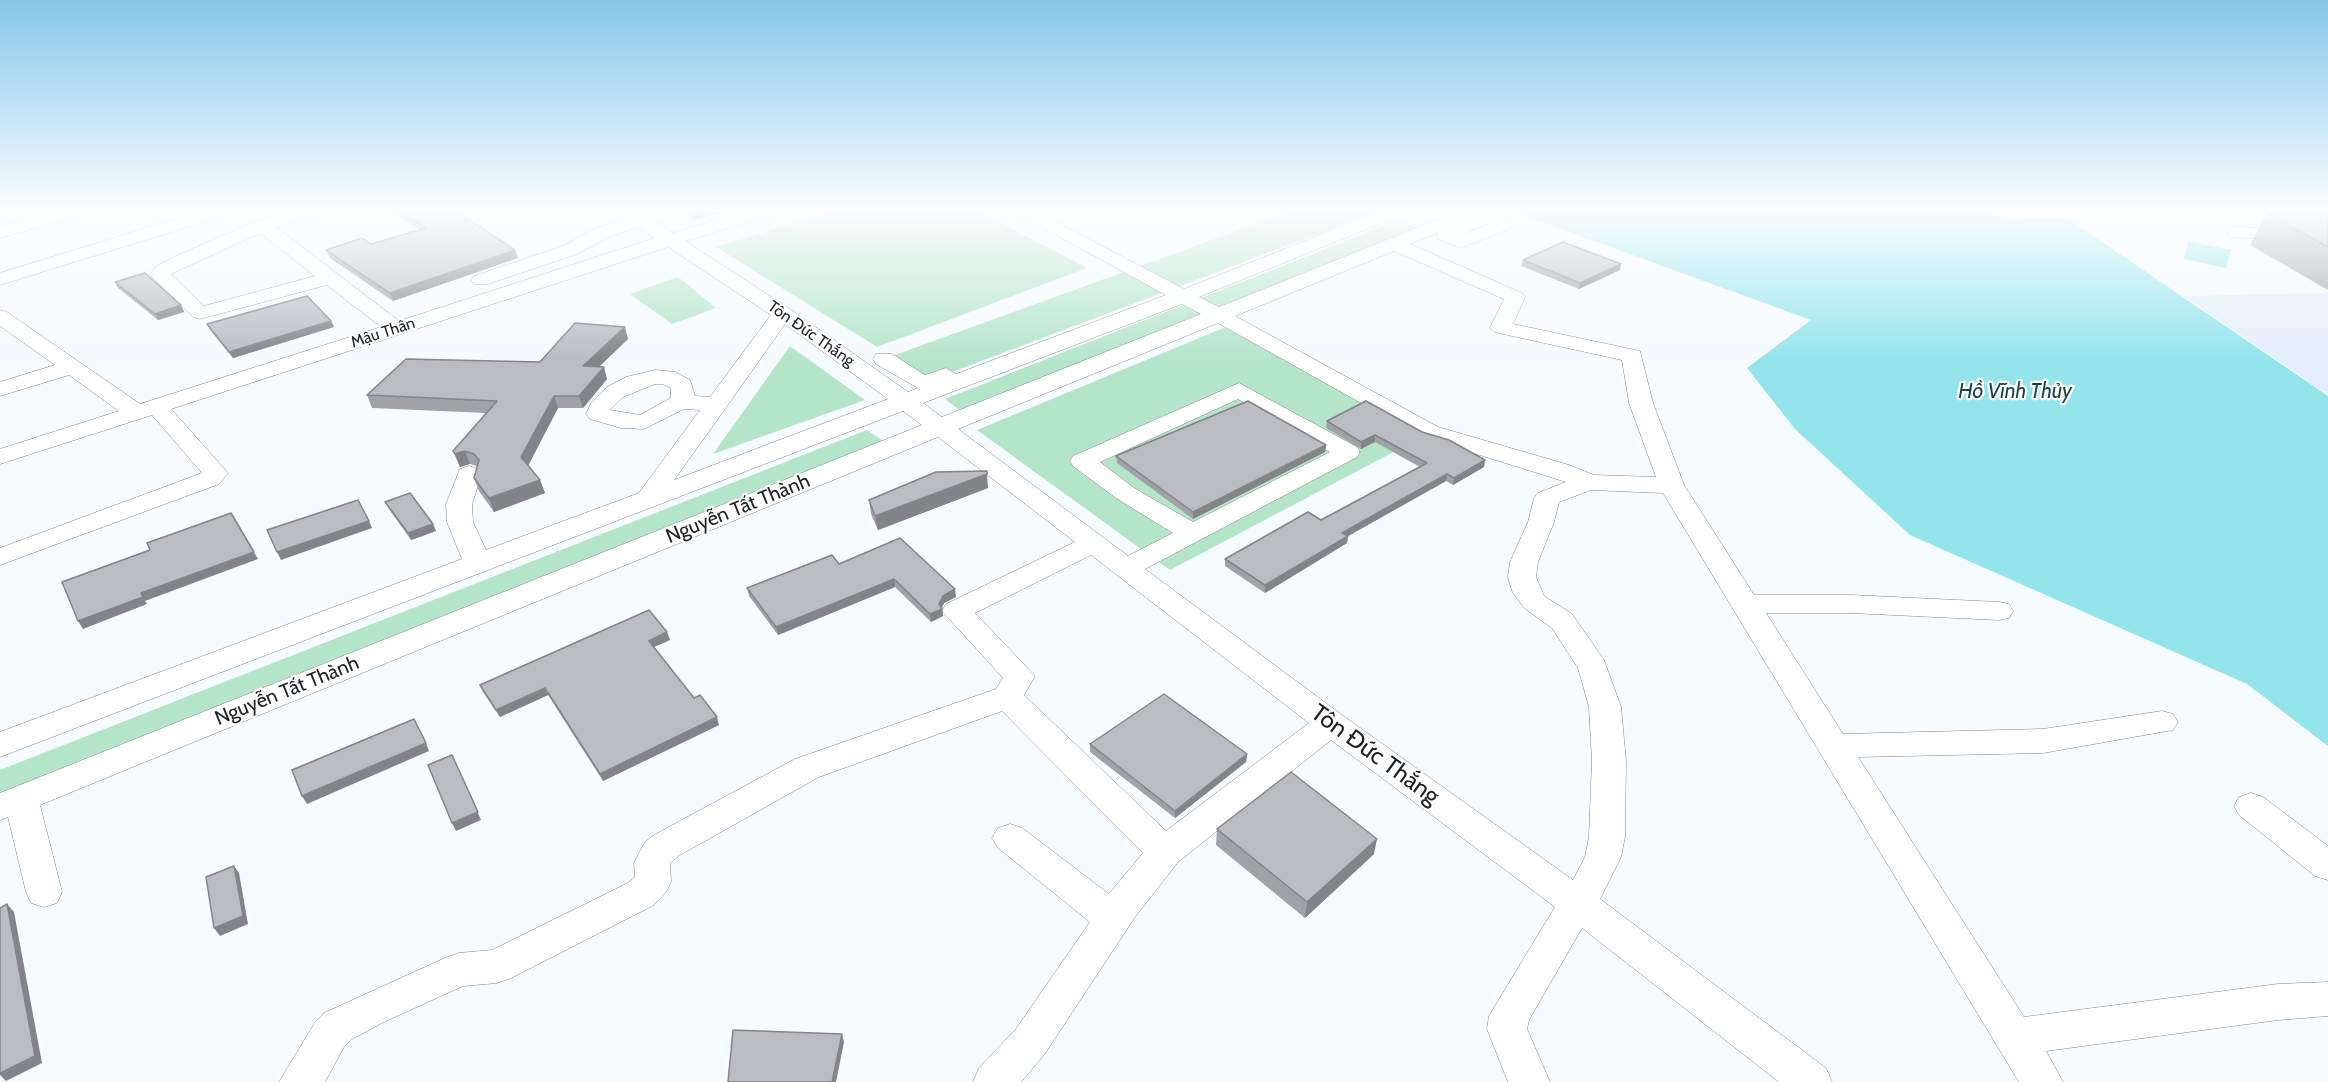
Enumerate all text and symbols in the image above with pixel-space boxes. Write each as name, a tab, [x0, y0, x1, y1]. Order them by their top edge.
street label: Tôn Đức Thắng	[764, 297, 858, 371]
street label: Mậu Thân	[349, 314, 417, 352]
water label: Hồ Vĩnh Thủy	[1958, 379, 2072, 405]
street label: Nguyễn Tất Thành	[663, 469, 813, 549]
street label: Nguyễn Tất Thành	[212, 651, 362, 731]
street label: Tôn Đức Thắng	[1305, 699, 1445, 811]

